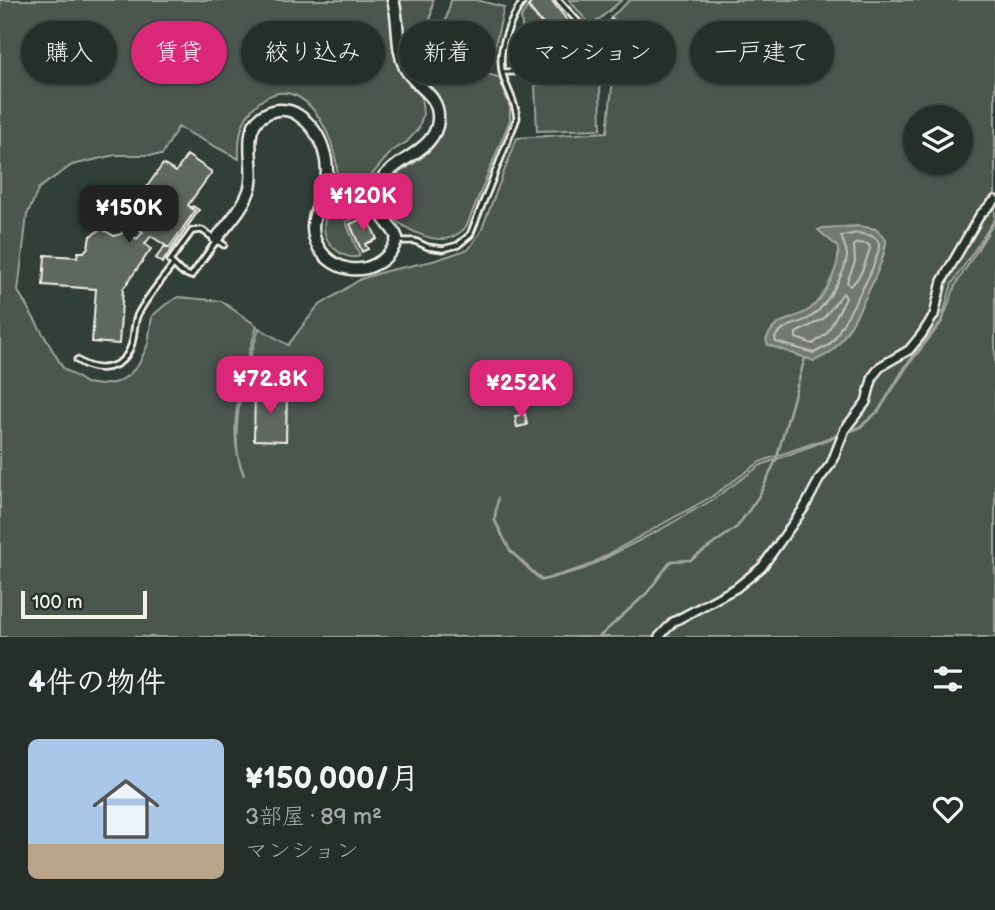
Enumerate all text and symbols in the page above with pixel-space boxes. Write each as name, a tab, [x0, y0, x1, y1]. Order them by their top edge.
chip: 購入	[21, 21, 117, 84]
chip: 賃貸	[131, 21, 227, 84]
chip: 絞り込み	[241, 21, 385, 84]
chip: 新着	[399, 21, 495, 84]
chip: マンション	[509, 21, 676, 84]
chip: 一戸建て	[690, 21, 834, 84]
map controls	[903, 105, 973, 175]
button: layers	[903, 105, 973, 175]
pin: ¥120K	[314, 174, 412, 233]
text: ¥120K	[329, 182, 397, 210]
pin: ¥150K	[80, 186, 178, 245]
text: ¥150K	[95, 194, 163, 222]
pin: ¥72.8K	[213, 356, 327, 416]
pin: ¥252K	[472, 360, 570, 420]
text: ¥72.8K	[232, 365, 308, 393]
text: ¥252K	[486, 369, 556, 397]
scale bar	[21, 588, 147, 620]
text: 100 m	[32, 591, 83, 614]
icon: filters	[929, 660, 967, 698]
text: 4件の物件	[28, 665, 166, 701]
text: ¥150,000/月	[245, 761, 419, 797]
icon: home	[84, 767, 168, 851]
icon: heart	[929, 790, 967, 828]
text: 3部屋 · 89 m²	[245, 803, 382, 831]
text: マンション	[245, 837, 359, 865]

